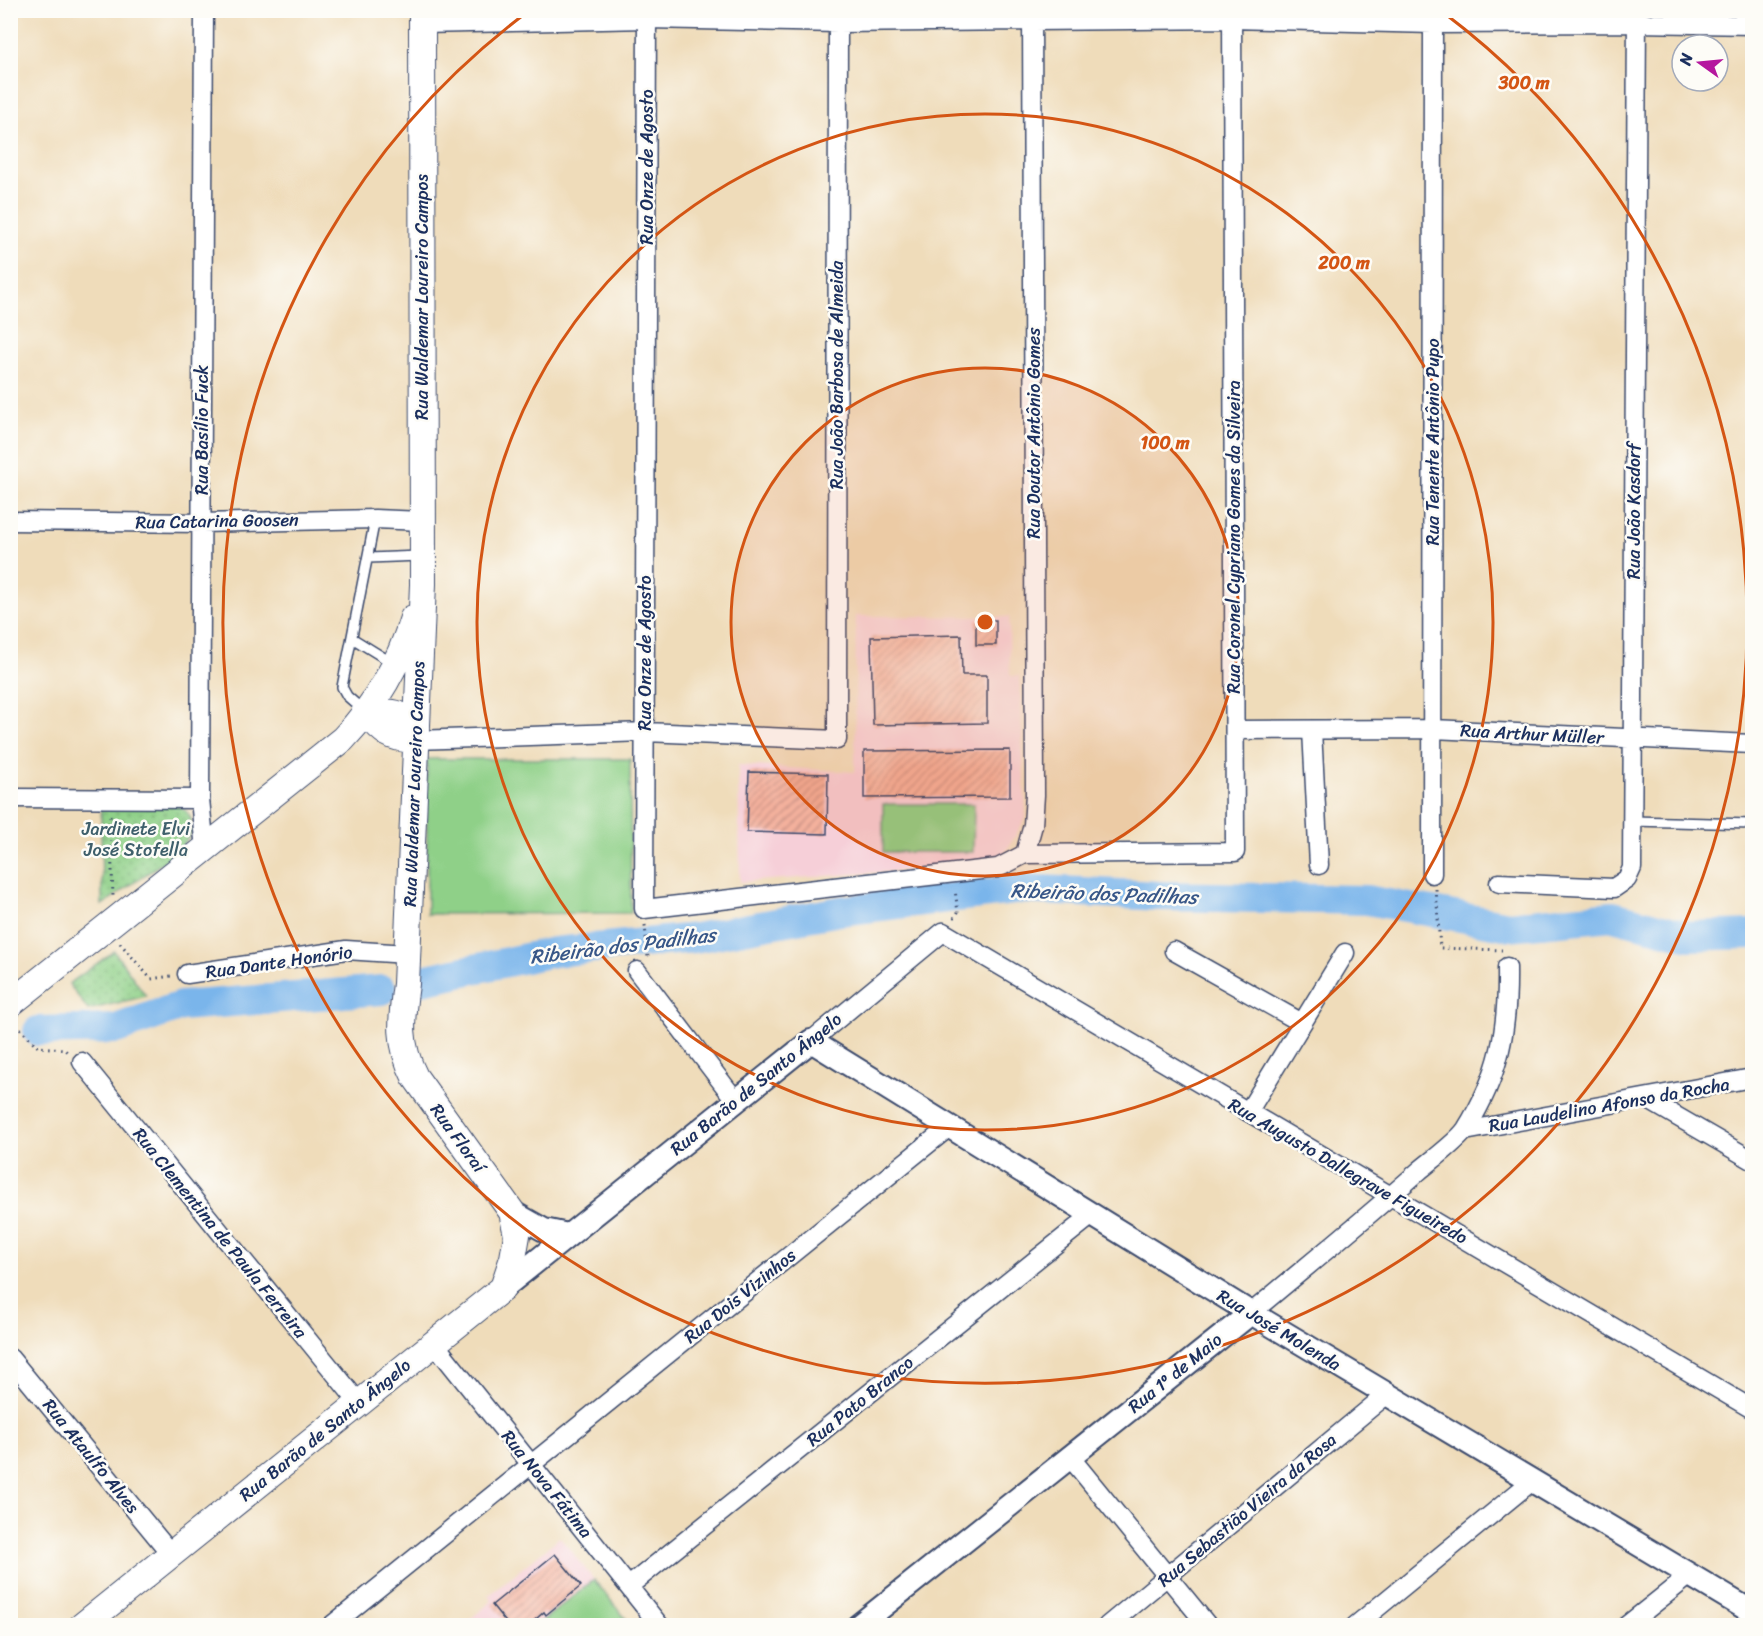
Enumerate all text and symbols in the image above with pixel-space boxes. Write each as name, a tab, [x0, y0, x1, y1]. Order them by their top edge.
north arrow	[1670, 33, 1730, 93]
text: N	[1670, 49, 1702, 69]
text: 300 m	[1497, 67, 1550, 99]
street label: Rua Onze de Agosto	[631, 89, 663, 245]
street label: Rua Waldemar Loureiro Campos	[406, 173, 438, 420]
text: 200 m	[1317, 247, 1370, 279]
street label: Rua João Barbosa de Almeida	[821, 260, 853, 489]
street label: Rua Doutor Antônio Gomes	[1018, 327, 1050, 539]
street label: Rua Tenente Antônio Pupo	[1417, 338, 1449, 546]
street label: Rua Basílio Fuck	[186, 365, 218, 495]
street label: Rua Coronel Cypriano Gomes da Silveira	[1218, 380, 1250, 694]
text: 100 m	[1141, 427, 1190, 459]
street label: Rua João Kasdorf	[1618, 440, 1650, 579]
street label: Rua Catarina Goosen	[135, 504, 299, 538]
street label: Rua Onze de Agosto	[629, 575, 661, 731]
centre of rings	[975, 612, 995, 632]
street label: Rua Waldemar Loureiro Campos	[394, 660, 434, 907]
street label: Rua Arthur Müller	[1459, 714, 1606, 754]
park label: Jardinete Elvi José Stofella	[81, 813, 191, 866]
water label: Ribeirão dos Padilhas	[1010, 873, 1201, 915]
water label: Ribeirão dos Padilhas	[528, 917, 721, 975]
street label: Rua Dante Honório	[204, 936, 354, 988]
street label: Rua Barão de Santo Ângelo	[663, 1004, 849, 1164]
street label: Rua Laudelino Afonso da Rocha	[1486, 1068, 1732, 1142]
street label: Rua Augusto Dallegrave Figueiredo	[1222, 1089, 1474, 1253]
street label: Rua Floraí	[422, 1096, 496, 1181]
street label: Rua Clementina de Paula Ferreira	[124, 1120, 316, 1346]
street label: Rua Dois Vizinhos	[676, 1240, 804, 1352]
street label: Rua José Molenda	[1211, 1280, 1347, 1380]
street label: Rua 1º de Maio	[1120, 1324, 1230, 1422]
street label: Rua Pato Branco	[799, 1347, 921, 1455]
street label: Rua Barão de Santo Ângelo	[232, 1350, 418, 1510]
street label: Rua Ataulfo Alves	[34, 1391, 148, 1521]
street label: Rua Nova Fátima	[493, 1422, 601, 1546]
street label: Rua Sebastião Vieira da Rosa	[1150, 1425, 1344, 1595]

